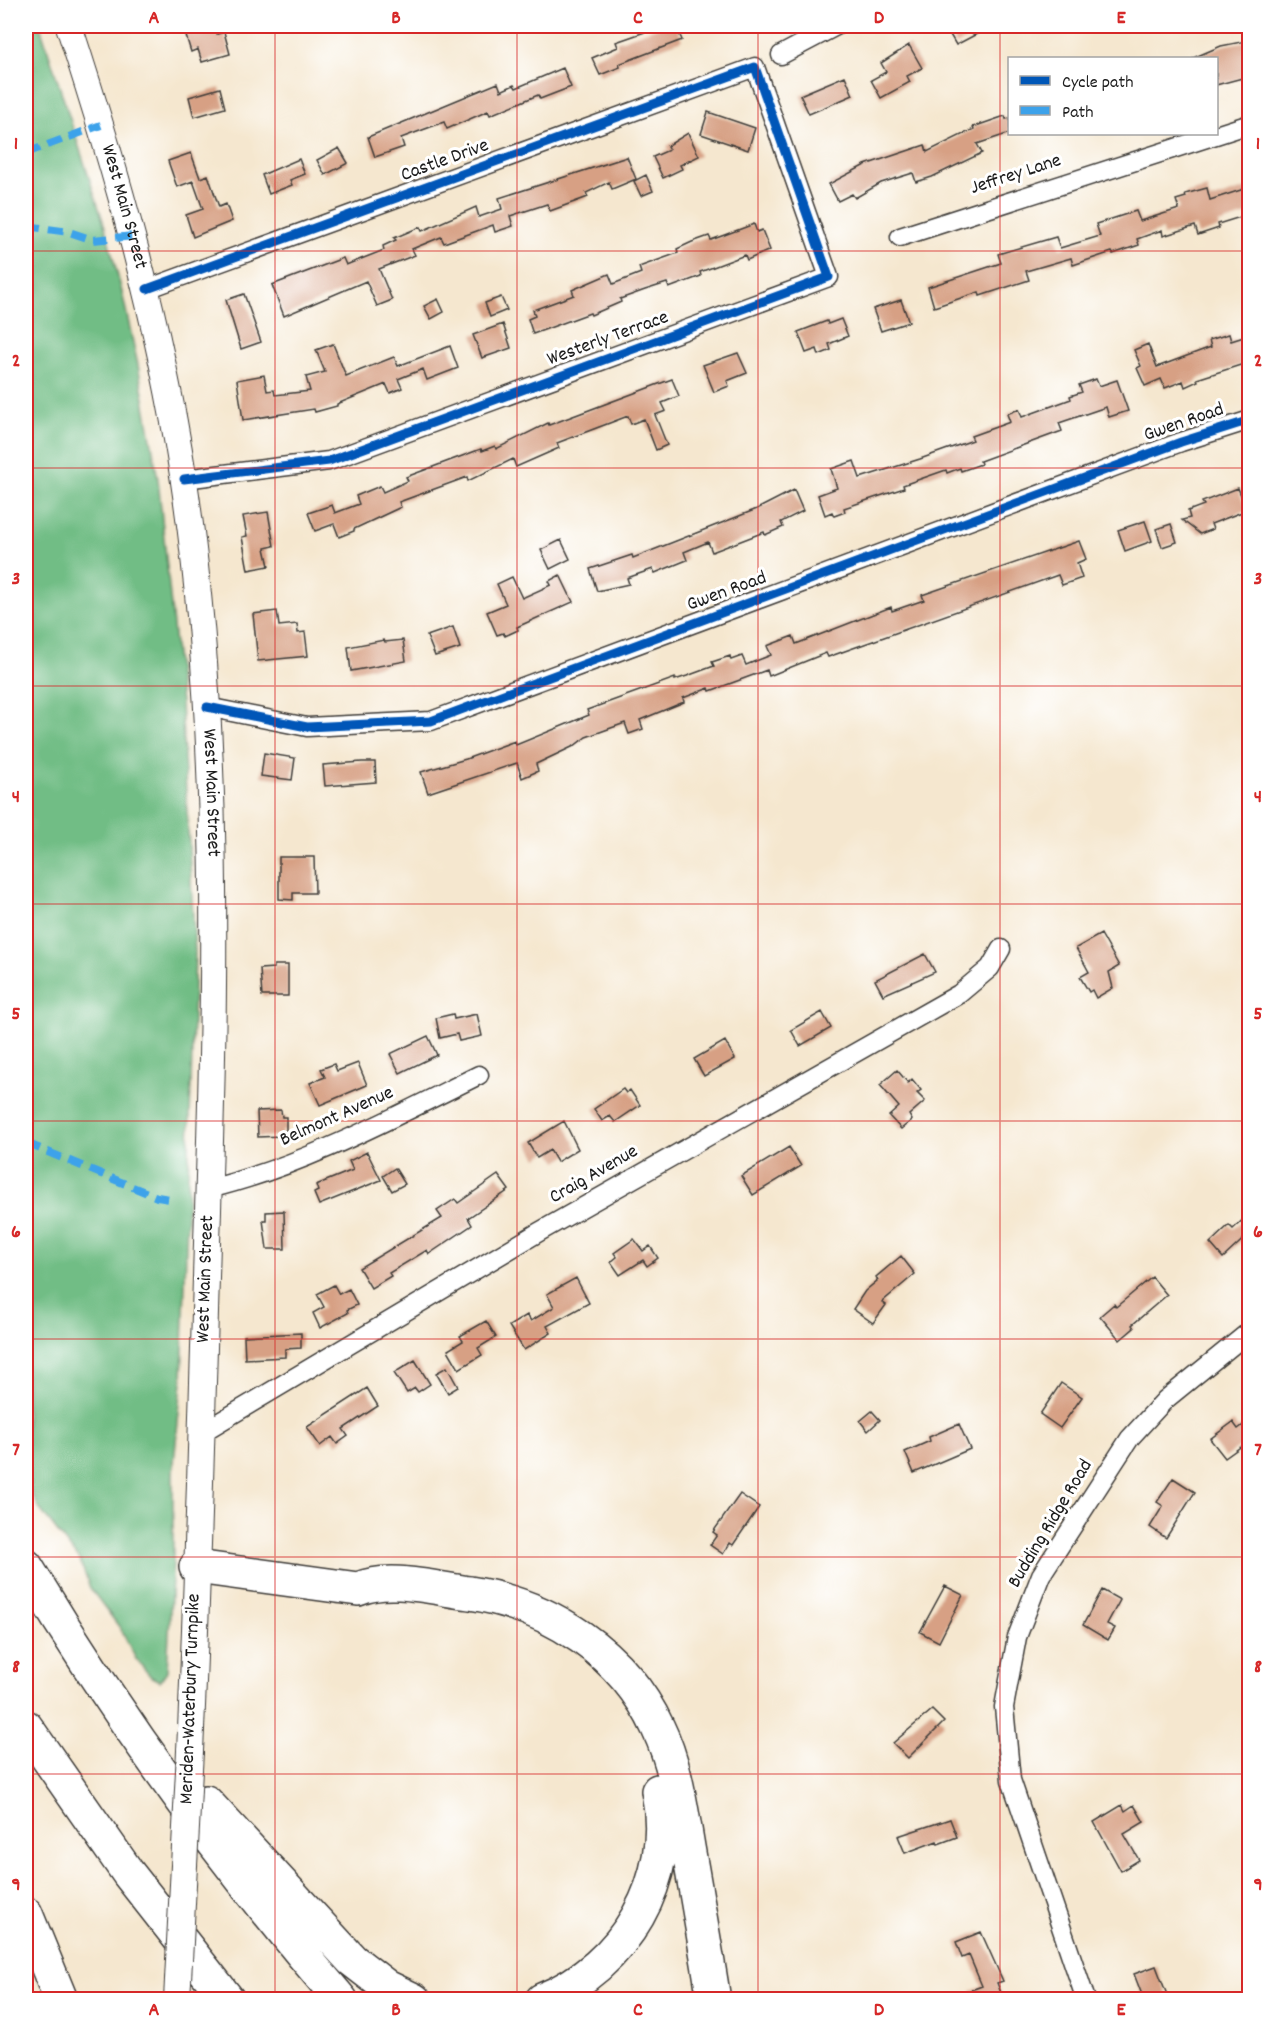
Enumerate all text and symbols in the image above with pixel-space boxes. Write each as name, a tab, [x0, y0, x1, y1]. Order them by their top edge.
text: A	[149, 5, 160, 33]
text: B	[391, 5, 401, 33]
text: C	[633, 5, 643, 33]
text: D	[874, 5, 885, 33]
text: E	[1116, 5, 1126, 33]
legend	[1008, 57, 1218, 135]
text: Cycle path	[1062, 71, 1133, 96]
text: Path	[1062, 101, 1094, 126]
text: 1	[14, 131, 18, 159]
text: 1	[1256, 131, 1260, 159]
street label: Castle Drive	[397, 132, 493, 190]
street label: West Main Street	[93, 141, 154, 272]
street label: Jeffrey Lane	[967, 147, 1065, 203]
street label: Westerly Terrace	[543, 304, 673, 374]
text: 2	[12, 348, 20, 376]
text: 2	[1254, 348, 1262, 376]
street label: Gwen Road	[1140, 396, 1228, 450]
street label: Gwen Road	[683, 565, 771, 619]
text: 3	[12, 566, 20, 594]
text: 3	[1254, 566, 1262, 594]
street label: West Main Street	[194, 728, 227, 857]
text: 4	[12, 784, 20, 812]
text: 4	[1254, 784, 1262, 812]
text: 5	[11, 1001, 21, 1029]
text: 5	[1253, 1001, 1263, 1029]
street label: Belmont Avenue	[276, 1079, 398, 1155]
street label: Craig Avenue	[544, 1138, 644, 1212]
street label: West Main Street	[190, 1215, 222, 1343]
text: 6	[11, 1219, 21, 1247]
text: 6	[1253, 1219, 1263, 1247]
text: 7	[12, 1437, 20, 1465]
text: 7	[1254, 1437, 1262, 1465]
street label: Budding Ridge Road	[1002, 1454, 1100, 1594]
street label: Meriden-Waterbury Turnpike	[173, 1593, 209, 1805]
text: 8	[12, 1654, 20, 1682]
text: 8	[1254, 1654, 1262, 1682]
text: 9	[11, 1872, 21, 1900]
text: 9	[1253, 1872, 1263, 1900]
text: A	[149, 1997, 160, 2025]
text: B	[391, 1997, 401, 2025]
text: C	[633, 1997, 643, 2025]
text: D	[874, 1997, 885, 2025]
text: E	[1116, 1997, 1126, 2025]

